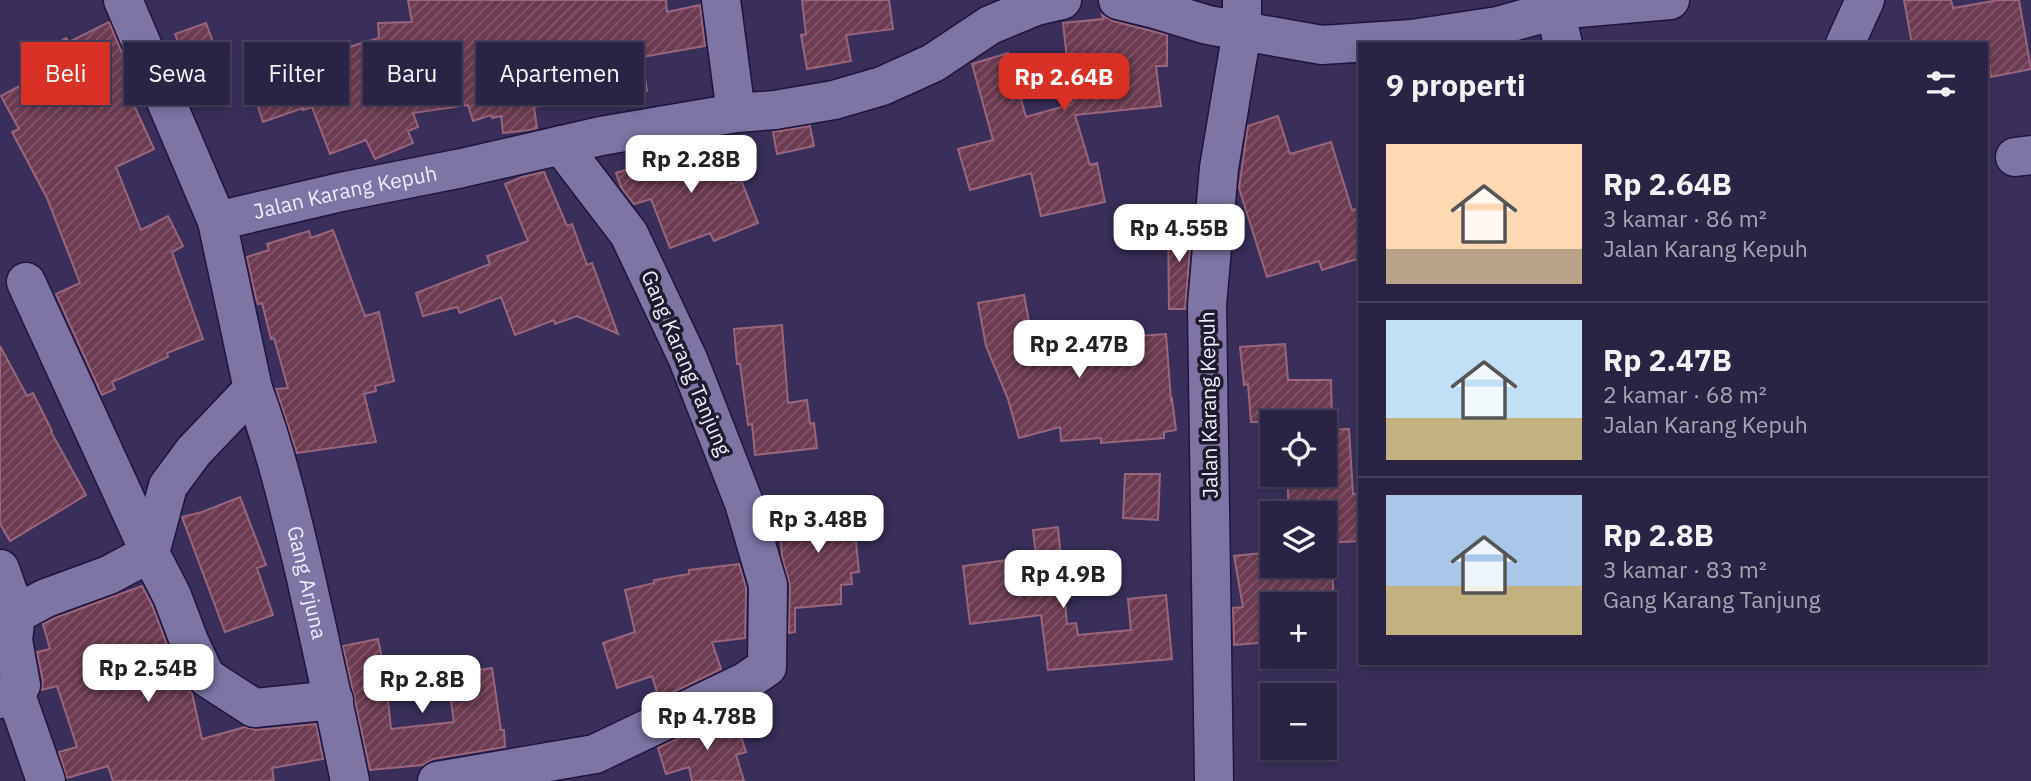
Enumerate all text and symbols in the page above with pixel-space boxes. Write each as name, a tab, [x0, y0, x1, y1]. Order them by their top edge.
chip: Beli	[21, 42, 110, 105]
chip: Sewa	[124, 42, 230, 105]
chip: Filter	[244, 42, 349, 105]
chip: Baru	[363, 42, 462, 105]
chip: Apartemen	[476, 42, 644, 105]
pin: Rp 2.64B	[992, 54, 1136, 113]
text: Rp 2.64B	[1015, 61, 1113, 91]
text: 9 properti	[1386, 65, 1526, 104]
icon: filters	[1922, 65, 1960, 103]
pin: Rp 2.28B	[619, 136, 763, 195]
text: Rp 2.28B	[642, 143, 740, 173]
street label: Jalan Karang Kepuh	[250, 158, 439, 225]
text: Rp 2.64B	[1603, 164, 1732, 203]
icon: home	[1442, 172, 1526, 256]
text: 3 kamar · 86 m²	[1603, 203, 1767, 233]
pin: Rp 4.55B	[1107, 204, 1251, 264]
text: Rp 4.55B	[1130, 212, 1228, 242]
text: Jalan Karang Kepuh	[1603, 233, 1808, 263]
street label: Gang Karang Tanjung	[635, 266, 739, 460]
street label: Jalan Karang Kepuh	[1192, 311, 1224, 499]
pin: Rp 2.47B	[1007, 320, 1151, 380]
text: Rp 2.47B	[1030, 328, 1128, 358]
text: Rp 2.47B	[1603, 340, 1732, 379]
icon: home	[1442, 348, 1526, 432]
text: 2 kamar · 68 m²	[1603, 379, 1767, 409]
text: Jalan Karang Kepuh	[1603, 409, 1808, 439]
map controls	[1260, 410, 1337, 760]
button: locate	[1260, 410, 1337, 487]
pin: Rp 3.48B	[746, 496, 890, 555]
button: layers	[1260, 501, 1337, 578]
text: Rp 3.48B	[769, 503, 867, 533]
text: Rp 2.8B	[1603, 515, 1714, 554]
street label: Gang Arjuna	[281, 523, 334, 642]
icon: home	[1442, 523, 1526, 607]
pin: Rp 4.9B	[998, 550, 1128, 610]
text: 3 kamar · 83 m²	[1603, 554, 1767, 584]
text: Rp 4.9B	[1021, 558, 1106, 588]
text: Gang Karang Tanjung	[1603, 584, 1821, 614]
button: +	[1260, 592, 1337, 669]
pin: Rp 2.54B	[76, 644, 220, 704]
text: Rp 2.54B	[99, 652, 197, 682]
pin: Rp 2.8B	[357, 656, 487, 715]
text: Rp 2.8B	[380, 663, 465, 693]
button: −	[1260, 683, 1337, 760]
pin: Rp 4.78B	[635, 692, 779, 752]
text: Rp 4.78B	[658, 700, 756, 730]

